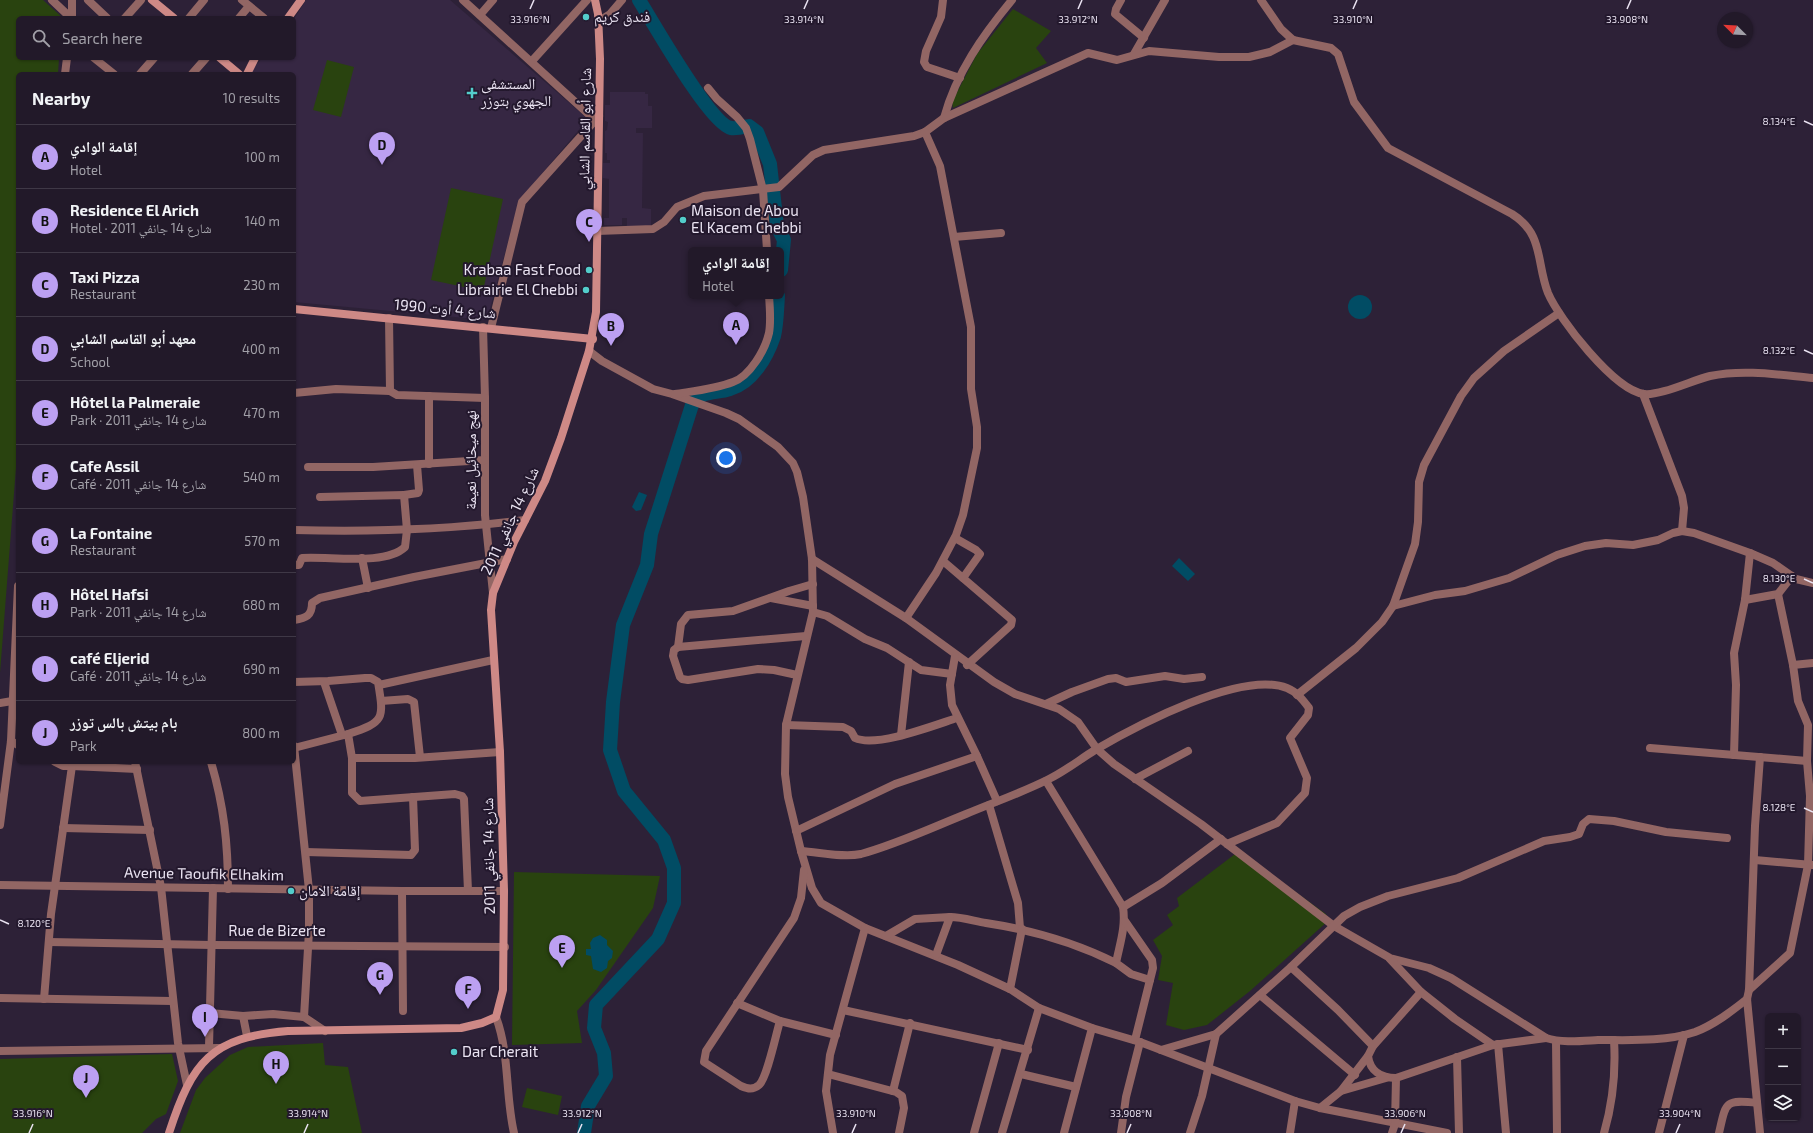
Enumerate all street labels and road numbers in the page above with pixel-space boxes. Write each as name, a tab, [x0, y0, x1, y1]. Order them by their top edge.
street label: شارع أبو القاسم الشابي	[574, 68, 598, 190]
street label: شارع 4 أوت 1990	[393, 295, 497, 323]
street label: نهج ميخائيل نعيمة	[461, 410, 481, 510]
street label: شارع 14 جانفي 2011	[476, 464, 545, 579]
street label: شارع 14 جانفي 2011	[478, 797, 502, 915]
street label: Avenue Taoufik Elhakim	[124, 863, 284, 883]
street label: Rue de Bizerte	[228, 921, 326, 939]

